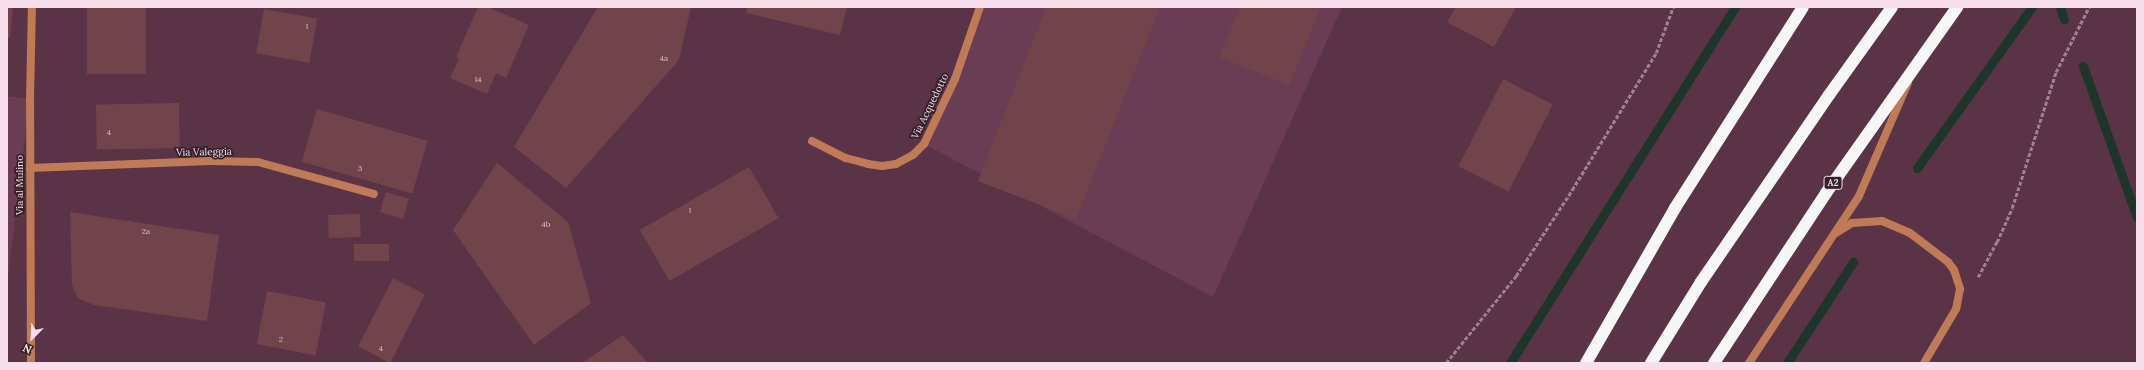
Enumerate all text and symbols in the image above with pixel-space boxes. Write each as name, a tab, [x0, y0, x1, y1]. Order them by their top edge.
house number: 1	[306, 22, 308, 32]
house number: 4a	[660, 54, 668, 64]
street label: Via Acquedotto	[909, 71, 951, 141]
house number: 14	[474, 75, 482, 85]
house number: 4	[107, 128, 111, 138]
street label: Via Valeggia	[176, 146, 232, 158]
street label: Via al Mulino	[14, 155, 26, 215]
house number: 3	[358, 164, 362, 174]
road number: A2	[1823, 176, 1843, 190]
house number: 1	[689, 206, 691, 216]
house number: 4b	[542, 220, 550, 230]
house number: 2a	[142, 227, 150, 237]
north arrow	[12, 318, 52, 358]
house number: 2	[279, 335, 283, 345]
text: N	[20, 341, 34, 357]
house number: 4	[379, 344, 383, 354]

